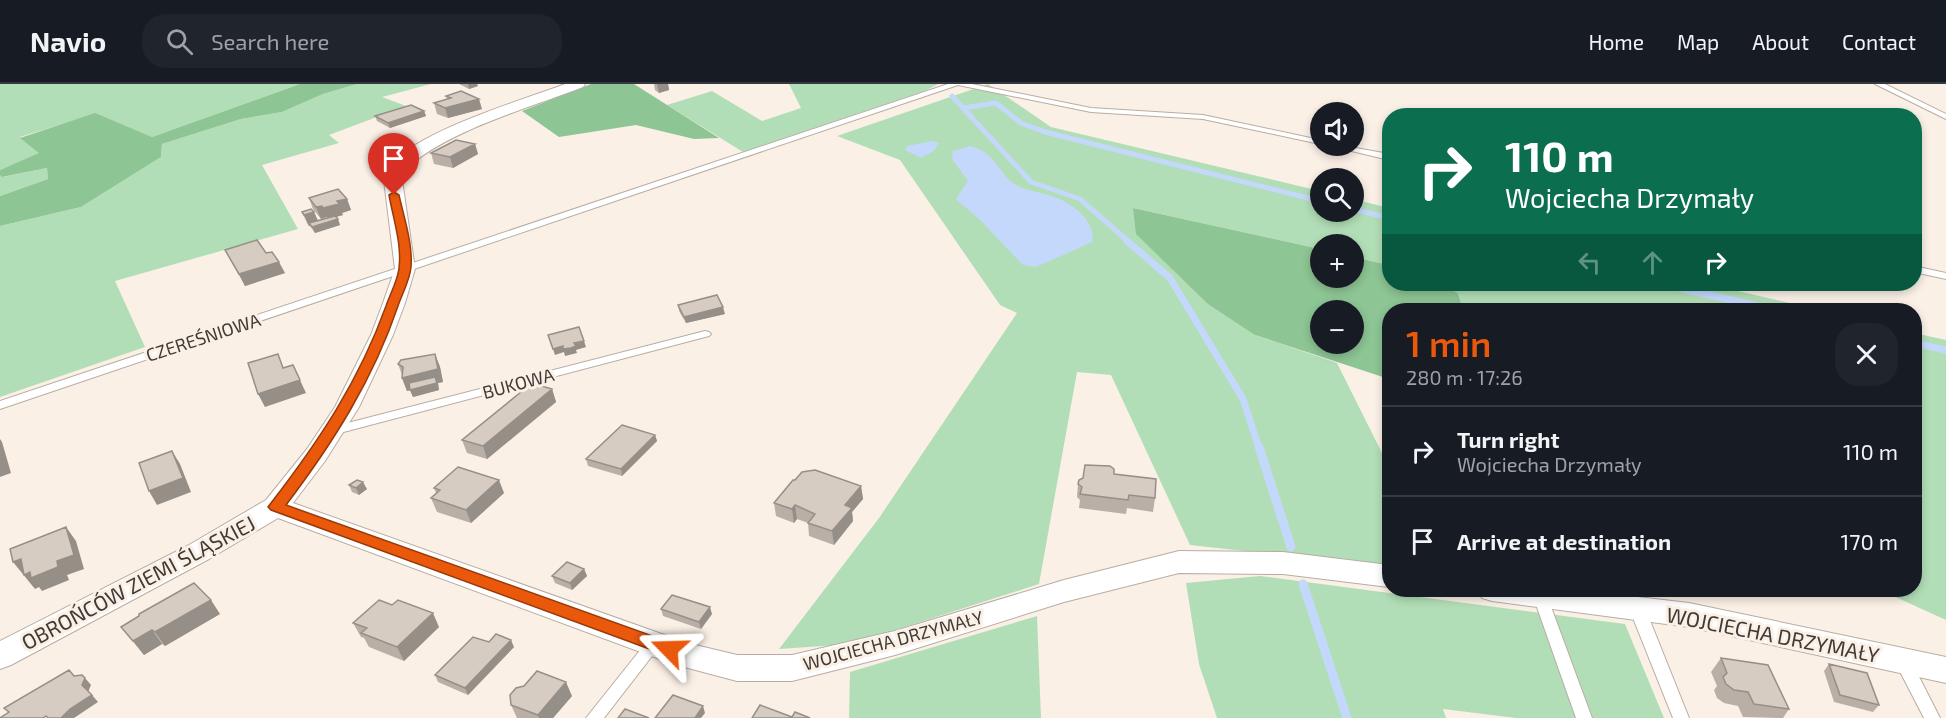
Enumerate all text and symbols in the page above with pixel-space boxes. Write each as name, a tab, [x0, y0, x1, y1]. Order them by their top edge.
search box	[142, 14, 562, 68]
text: Navio	[30, 24, 106, 58]
icon: search	[163, 25, 196, 58]
text: Search here	[211, 28, 329, 54]
text: Home	[1588, 29, 1644, 54]
text: Map	[1677, 29, 1719, 54]
text: About	[1752, 29, 1809, 54]
text: Contact	[1842, 29, 1916, 54]
map controls	[1310, 102, 1364, 354]
button: sound	[1310, 102, 1364, 156]
text: 110 m	[1505, 130, 1614, 180]
icon: right	[1406, 132, 1484, 210]
pin	[368, 133, 419, 195]
icon: arrive	[377, 142, 410, 175]
button: search	[1310, 168, 1364, 222]
text: Wojciecha Drzymały	[1505, 181, 1754, 213]
button: +	[1310, 234, 1364, 288]
icon: left	[1573, 246, 1606, 279]
icon: ahead	[1636, 246, 1669, 279]
icon: right	[1699, 246, 1732, 279]
button: −	[1310, 300, 1364, 354]
street label: CZEREŚNIOWA	[143, 308, 264, 366]
text: 1 min	[1406, 321, 1491, 364]
button: close	[1835, 323, 1898, 386]
street label: BUKOWA	[480, 363, 557, 403]
text: 280 m · 17:26	[1406, 365, 1523, 389]
text: Turn right	[1457, 426, 1559, 452]
icon: right	[1406, 435, 1439, 468]
text: 110 m	[1843, 438, 1898, 464]
text: Wojciecha Drzymały	[1457, 452, 1642, 476]
street label: OBROŃCÓW ZIEMI ŚLĄSKIEJ	[17, 510, 259, 654]
icon: arrive	[1406, 525, 1439, 558]
text: Arrive at destination	[1457, 528, 1671, 554]
text: 170 m	[1841, 528, 1898, 554]
street label: WOJCIECHA DRZYMAŁY	[1665, 601, 1882, 667]
street label: WOJCIECHA DRZYMAŁY	[801, 605, 986, 675]
position arrow	[637, 617, 701, 681]

